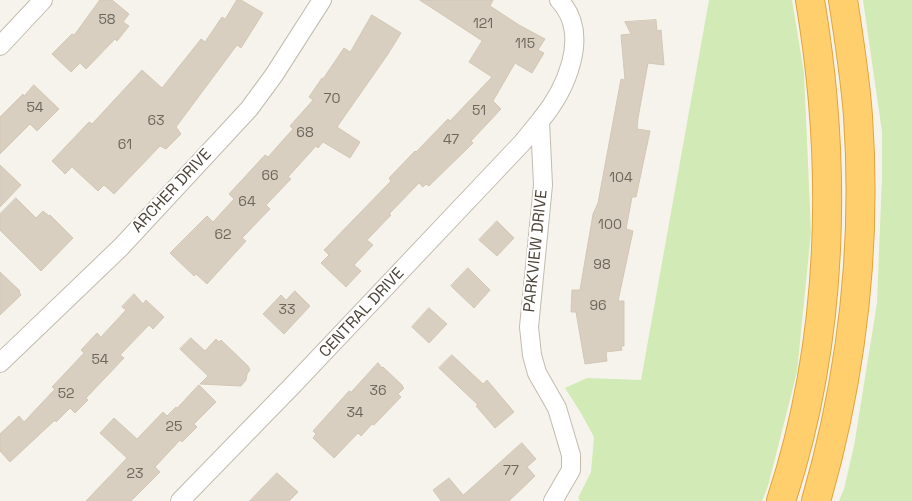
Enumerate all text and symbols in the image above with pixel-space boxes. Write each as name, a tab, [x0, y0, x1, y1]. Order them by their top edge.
house number: 58	[98, 12, 116, 28]
house number: 121	[473, 16, 493, 32]
house number: 115	[515, 36, 535, 52]
house number: 70	[324, 91, 340, 107]
house number: 54	[26, 100, 44, 116]
house number: 51	[472, 103, 486, 119]
house number: 63	[147, 113, 165, 129]
house number: 68	[296, 125, 314, 141]
house number: 47	[443, 132, 459, 148]
house number: 61	[118, 137, 132, 153]
street label: ARCHER DRIVE	[128, 145, 216, 237]
house number: 66	[261, 168, 279, 184]
house number: 104	[609, 170, 633, 186]
street label: PARKVIEW DRIVE	[520, 189, 552, 313]
house number: 64	[238, 194, 256, 210]
house number: 100	[598, 217, 622, 233]
house number: 62	[215, 227, 231, 243]
house number: 98	[593, 257, 611, 273]
street label: CENTRAL DRIVE	[315, 264, 409, 362]
house number: 96	[589, 298, 607, 314]
house number: 33	[279, 302, 295, 318]
house number: 54	[91, 352, 109, 368]
house number: 36	[369, 383, 387, 399]
house number: 52	[58, 386, 74, 402]
house number: 34	[346, 405, 364, 421]
house number: 25	[166, 419, 182, 435]
house number: 77	[503, 463, 519, 479]
house number: 23	[127, 466, 143, 482]

